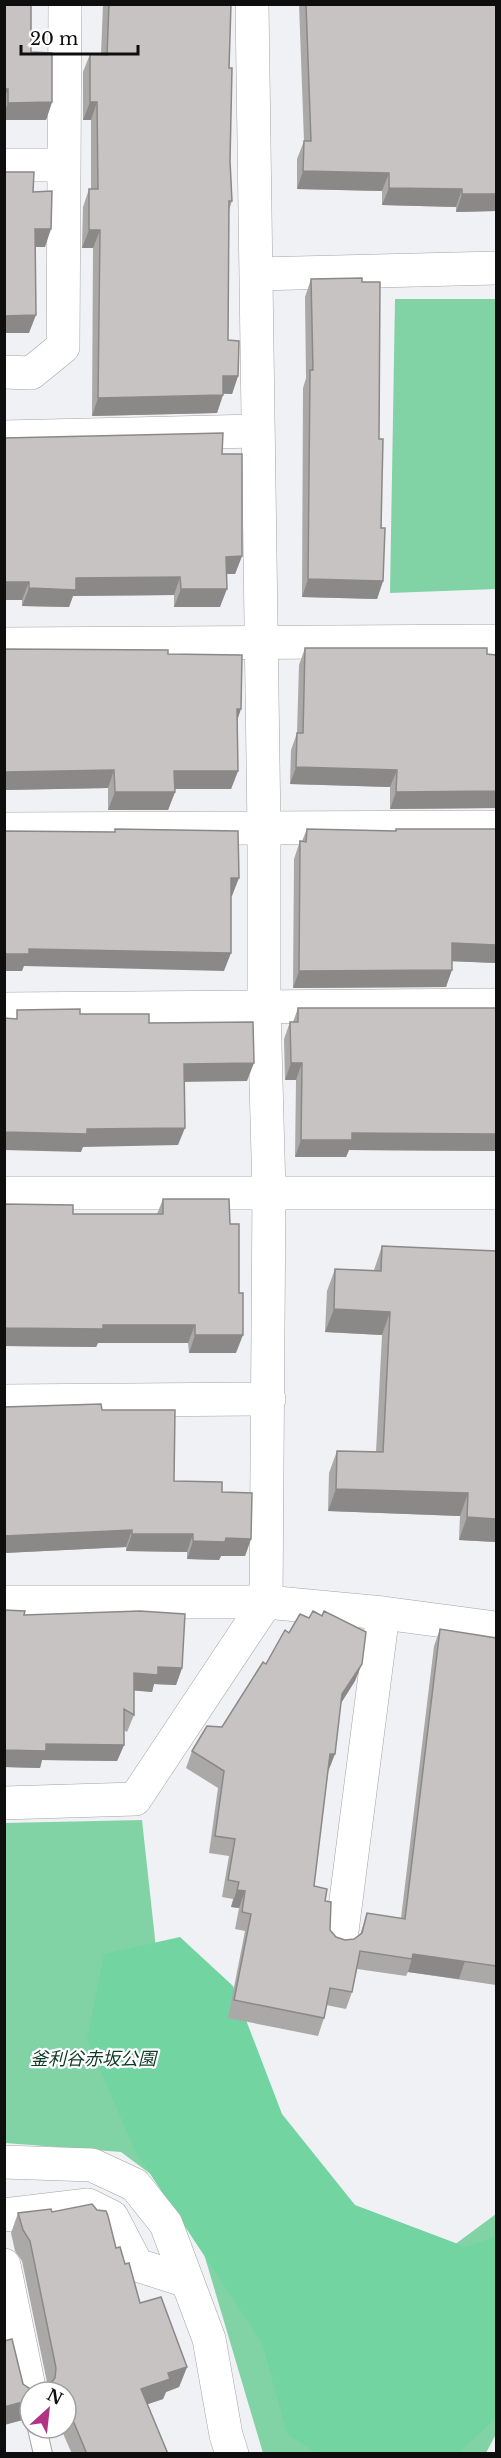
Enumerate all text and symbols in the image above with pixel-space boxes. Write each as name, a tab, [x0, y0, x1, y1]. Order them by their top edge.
scale bar	[21, 18, 138, 56]
text: 20 m	[30, 28, 78, 50]
park label: 釜利谷赤坂公園	[30, 2048, 159, 2070]
north arrow	[18, 2380, 78, 2440]
text: N	[44, 2384, 66, 2409]

